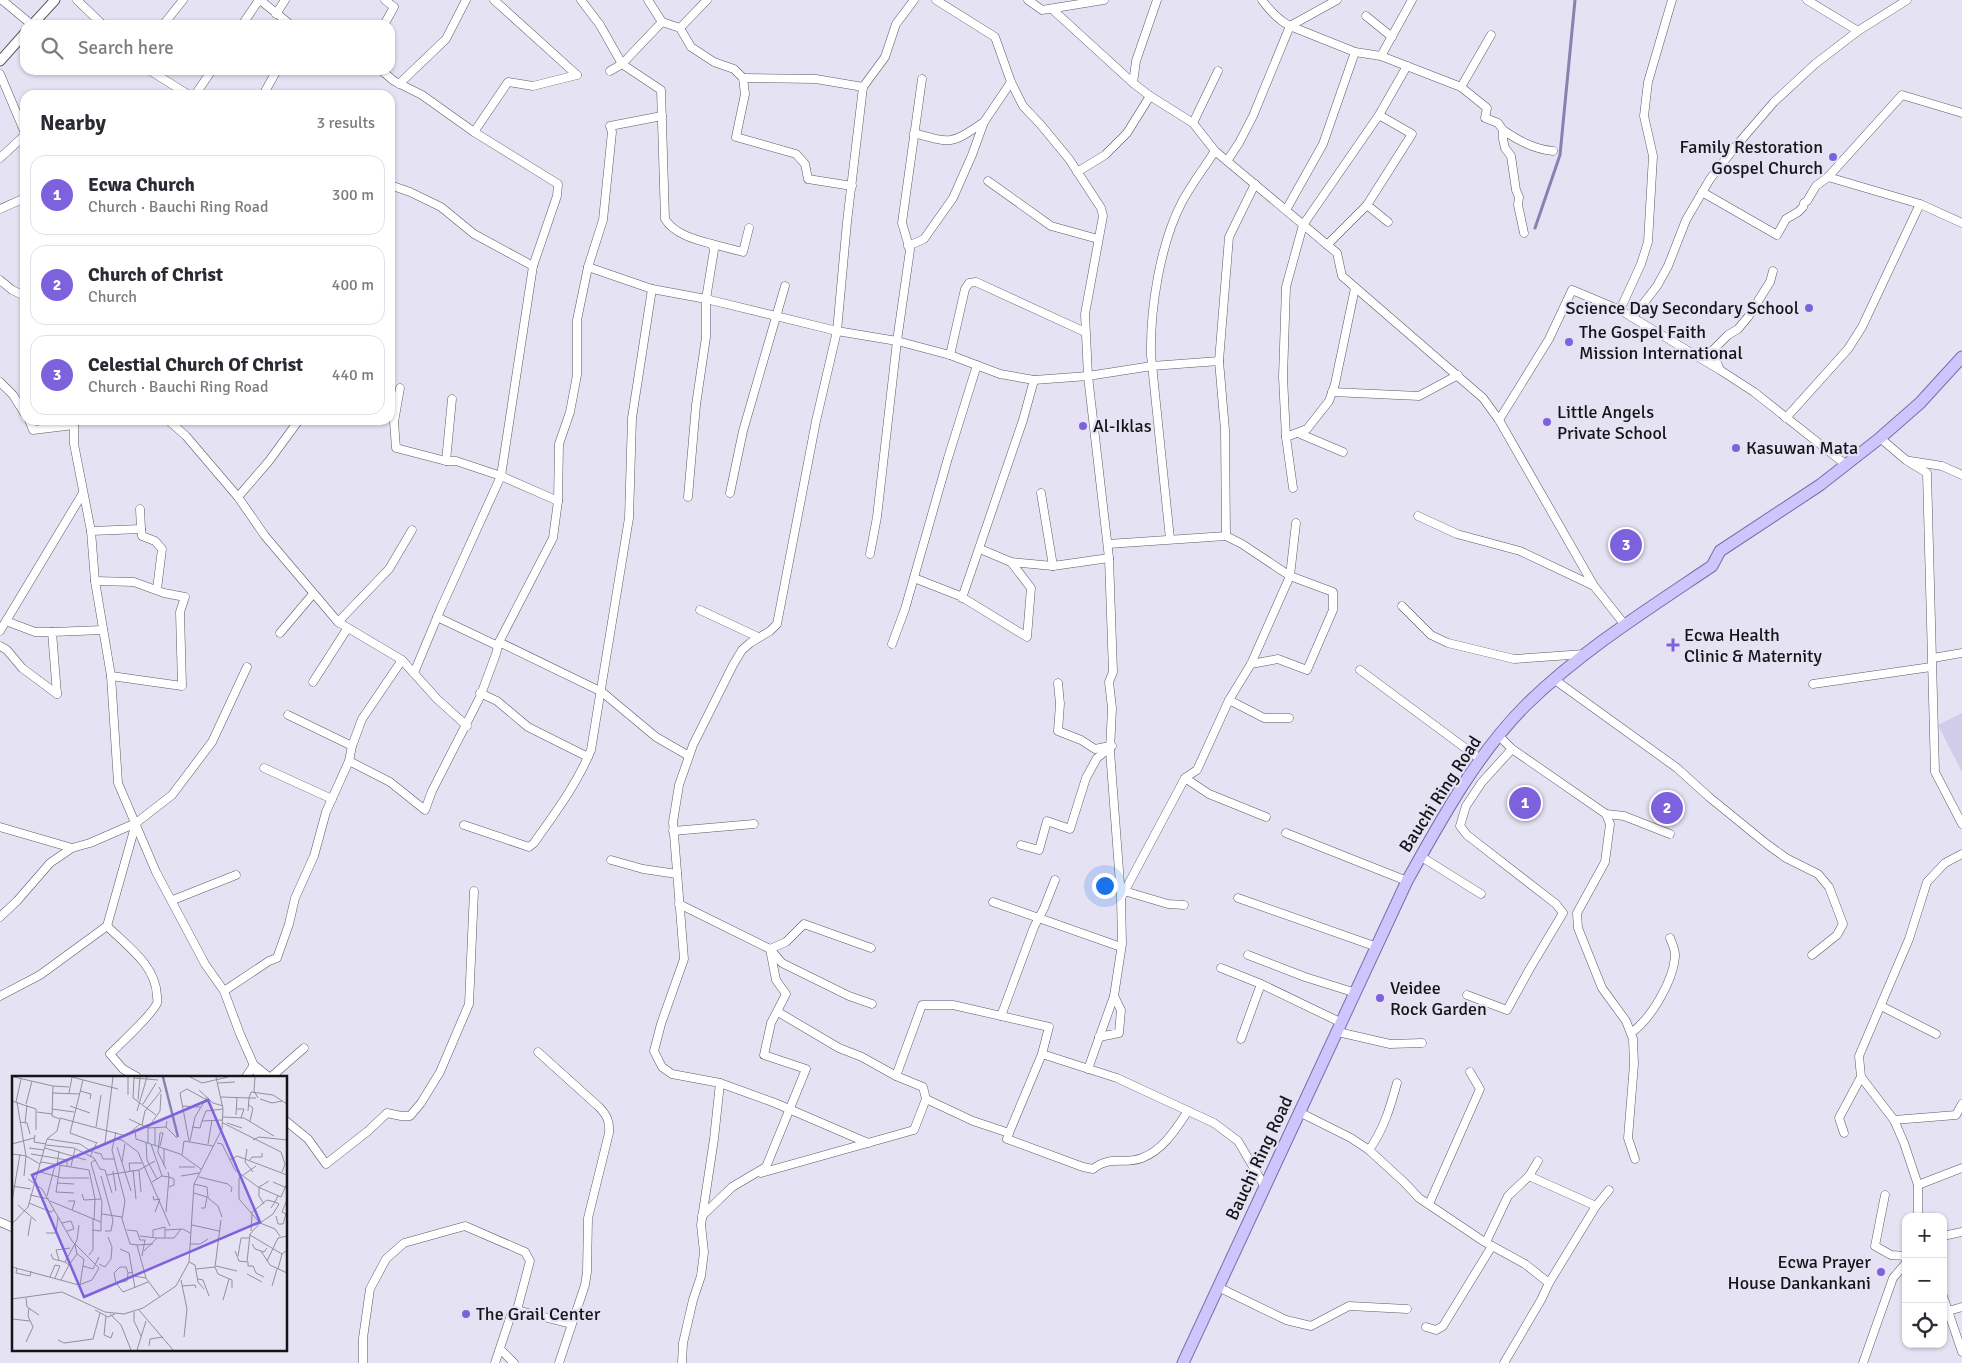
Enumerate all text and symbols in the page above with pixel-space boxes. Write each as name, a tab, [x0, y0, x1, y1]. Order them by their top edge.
search box	[20, 20, 395, 75]
icon: search	[38, 34, 66, 62]
text: Search here	[78, 36, 174, 60]
text: Nearby	[40, 110, 106, 136]
text: 3 results	[316, 113, 375, 133]
place label: Family Restoration Gospel Church	[1680, 136, 1823, 179]
marker: Family Restoration Gospel Church	[1827, 151, 1839, 163]
text: Ecwa Church	[88, 173, 195, 197]
text: 1	[53, 185, 61, 205]
text: 300 m	[332, 185, 374, 205]
text: Church · Bauchi Ring Road	[88, 197, 268, 217]
text: Church of Christ	[88, 263, 223, 287]
text: 2	[53, 275, 61, 295]
text: 400 m	[332, 275, 374, 295]
text: Church	[88, 287, 137, 307]
place label: Science Day Secondary School	[1566, 297, 1799, 319]
marker: Science Day Secondary School	[1803, 302, 1815, 314]
place label: The Gospel Faith Mission International	[1579, 321, 1743, 364]
marker: The Gospel Faith Mission International	[1563, 336, 1575, 348]
text: Celestial Church Of Christ	[88, 353, 303, 377]
text: 3	[53, 365, 61, 385]
text: 440 m	[332, 365, 374, 385]
text: Church · Bauchi Ring Road	[88, 377, 268, 397]
place label: Little Angels Private School	[1557, 401, 1667, 444]
place label: Al-Iklas	[1093, 415, 1152, 437]
marker: Little Angels Private School	[1541, 416, 1553, 428]
marker: Al-Iklas	[1077, 420, 1089, 432]
place label: Kasuwan Mata	[1746, 437, 1858, 459]
marker: Kasuwan Mata	[1730, 442, 1742, 454]
pin: 3	[1610, 526, 1642, 564]
place label: Ecwa Health Clinic & Maternity	[1684, 624, 1822, 667]
marker: Ecwa Health Clinic & Maternity	[1666, 638, 1680, 652]
street label: Bauchi Ring Road	[1394, 732, 1486, 856]
pin: 1	[1509, 784, 1541, 822]
pin: 2	[1651, 789, 1683, 827]
your location	[1092, 873, 1118, 899]
place label: Veidee Rock Garden	[1390, 977, 1487, 1020]
marker: Veidee Rock Garden	[1374, 992, 1386, 1004]
inset map	[12, 1076, 288, 1350]
street label: Bauchi Ring Road	[1221, 1092, 1297, 1224]
map controls	[1902, 1213, 1947, 1348]
button: +	[1902, 1213, 1947, 1258]
place label: Ecwa Prayer House Dankankani	[1728, 1251, 1871, 1294]
button: −	[1902, 1258, 1947, 1303]
marker: Ecwa Prayer House Dankankani	[1875, 1266, 1887, 1278]
place label: The Grail Center	[476, 1303, 601, 1325]
button: locate	[1902, 1303, 1947, 1348]
marker: The Grail Center	[460, 1308, 472, 1320]

